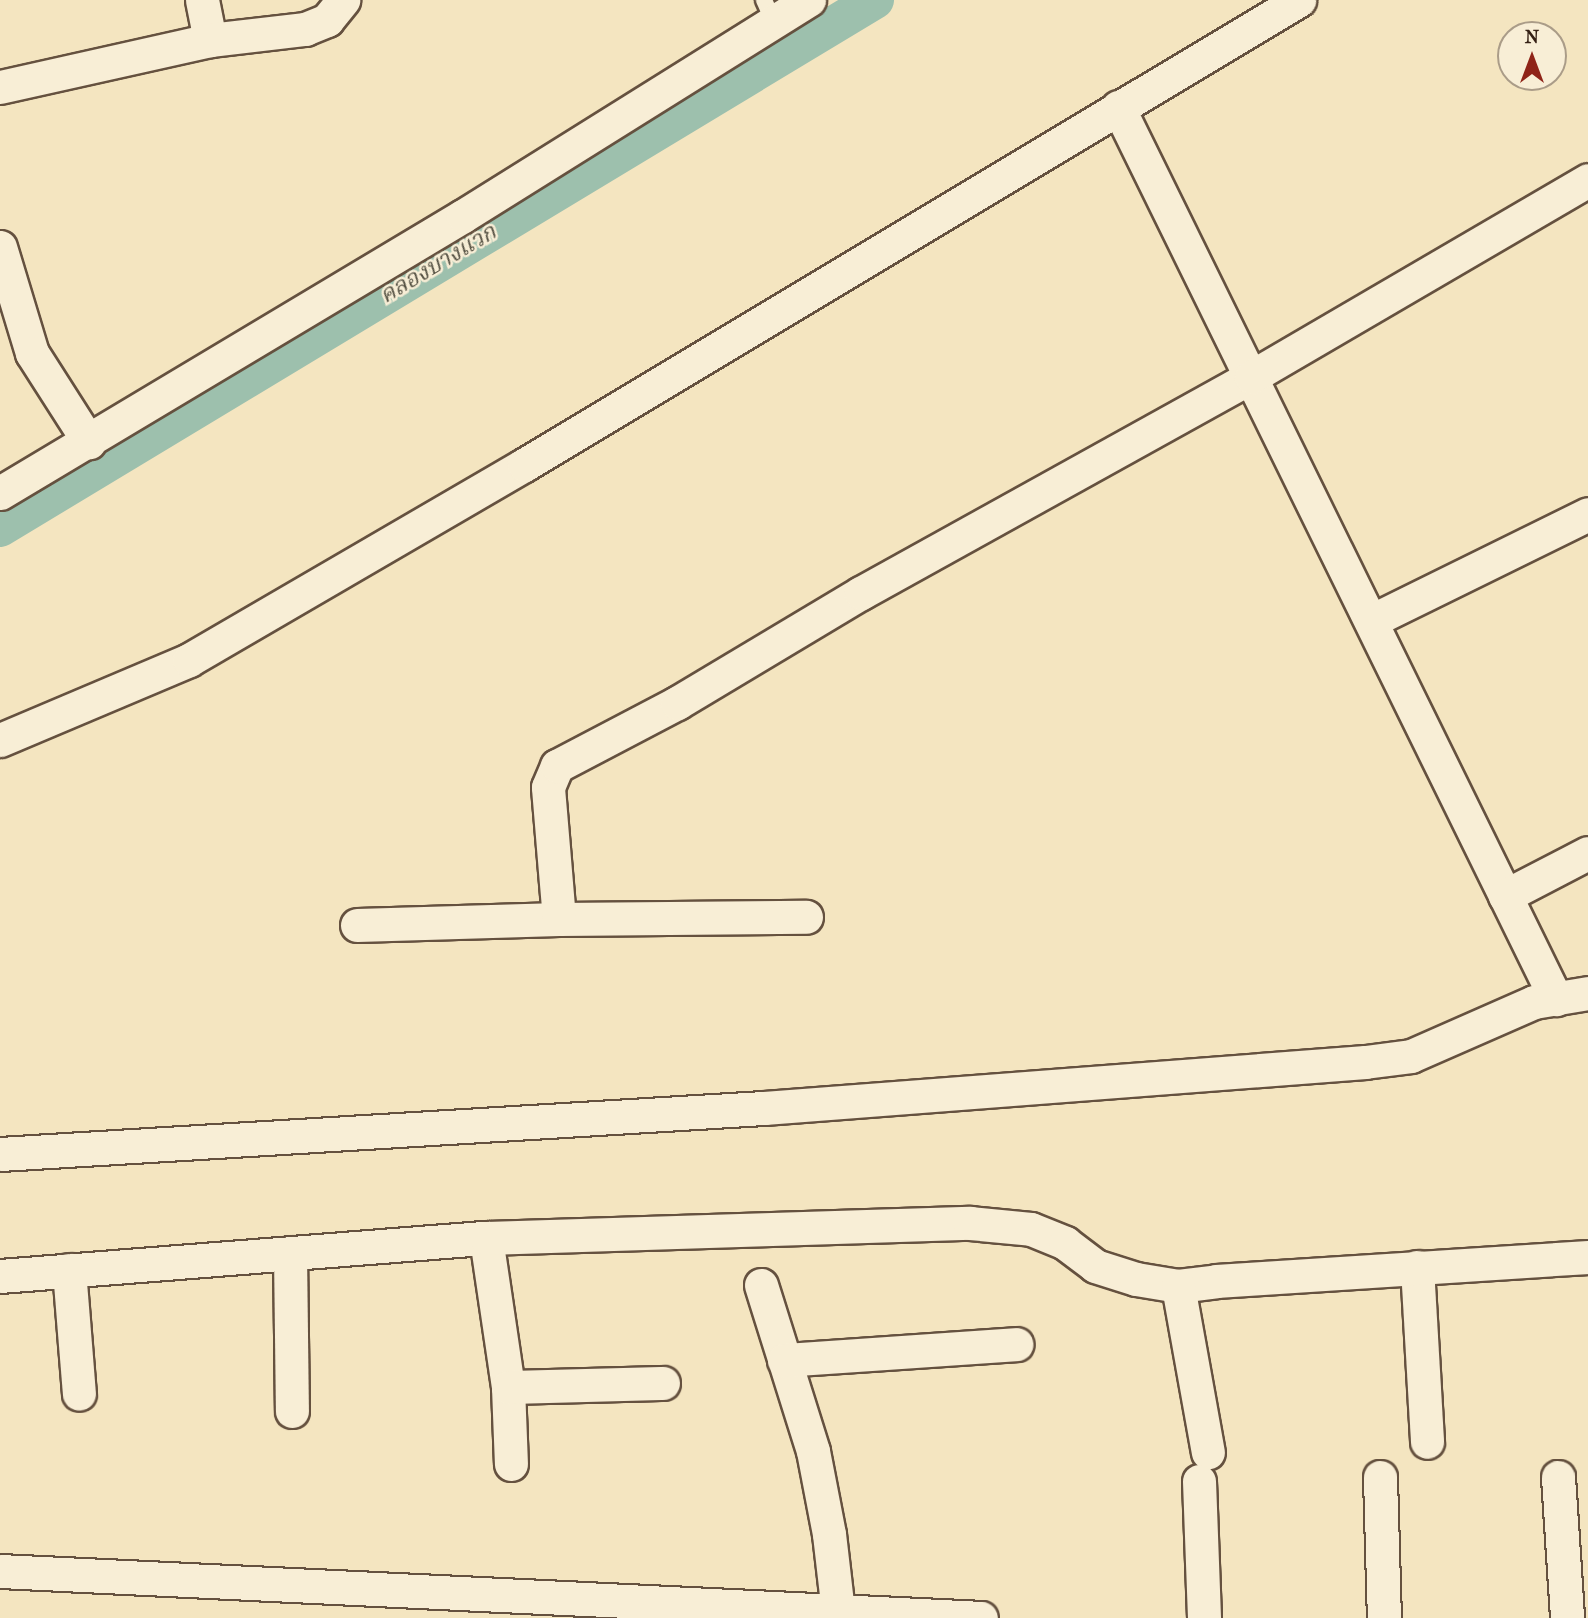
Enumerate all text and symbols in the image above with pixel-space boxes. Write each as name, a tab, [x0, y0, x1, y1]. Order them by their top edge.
north arrow	[1497, 21, 1567, 91]
text: N	[1525, 26, 1539, 48]
water label: คลองบางแวก	[375, 218, 501, 310]

